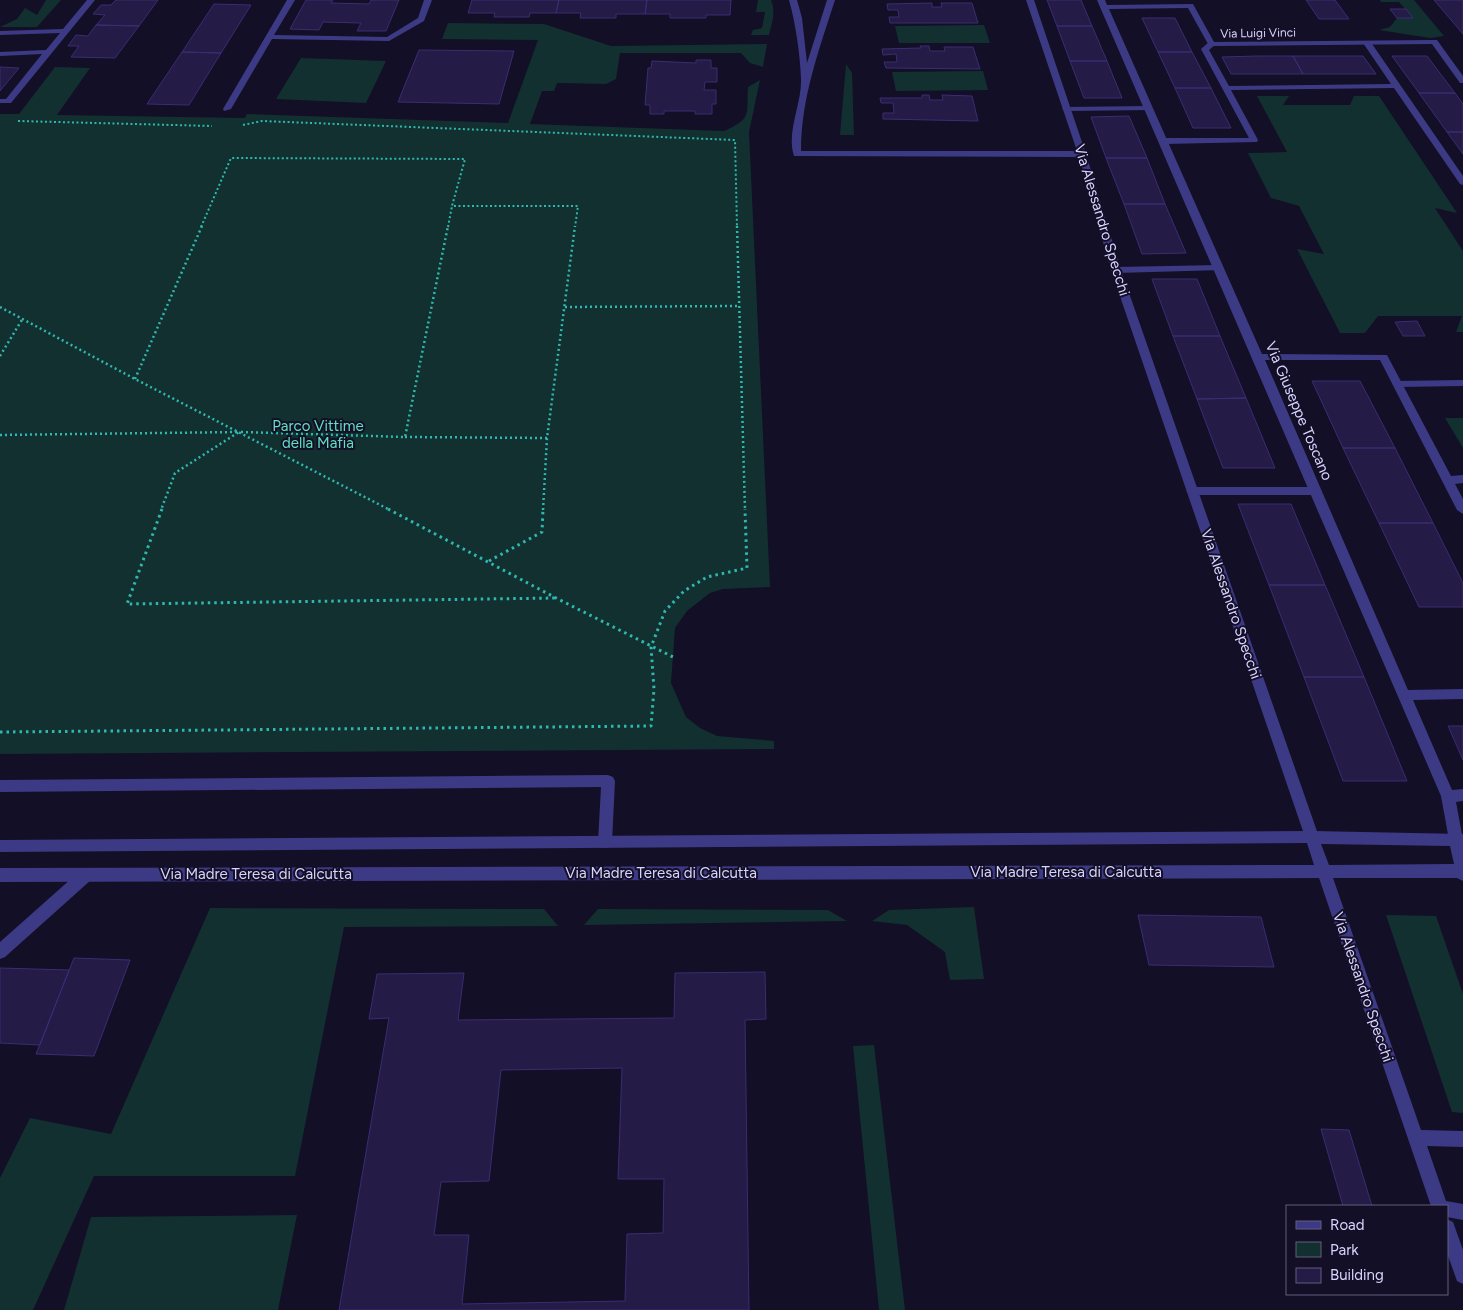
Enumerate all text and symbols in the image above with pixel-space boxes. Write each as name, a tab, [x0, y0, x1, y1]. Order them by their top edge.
street label: Via Luigi Vinci	[1220, 25, 1296, 41]
street label: Via Alessandro Specchi	[1070, 142, 1134, 298]
street label: Via Giuseppe Toscano	[1262, 339, 1337, 483]
park label: Parco Vittime della Mafia	[272, 417, 364, 452]
street label: Via Alessandro Specchi	[1197, 527, 1265, 681]
street label: Via Madre Teresa di Calcutta	[970, 863, 1162, 881]
street label: Via Madre Teresa di Calcutta	[565, 864, 757, 882]
street label: Via Madre Teresa di Calcutta	[160, 865, 352, 883]
street label: Via Alessandro Specchi	[1329, 910, 1397, 1064]
legend	[1286, 1205, 1448, 1295]
text: Road	[1330, 1216, 1365, 1234]
text: Park	[1330, 1241, 1359, 1259]
text: Building	[1330, 1266, 1384, 1284]

